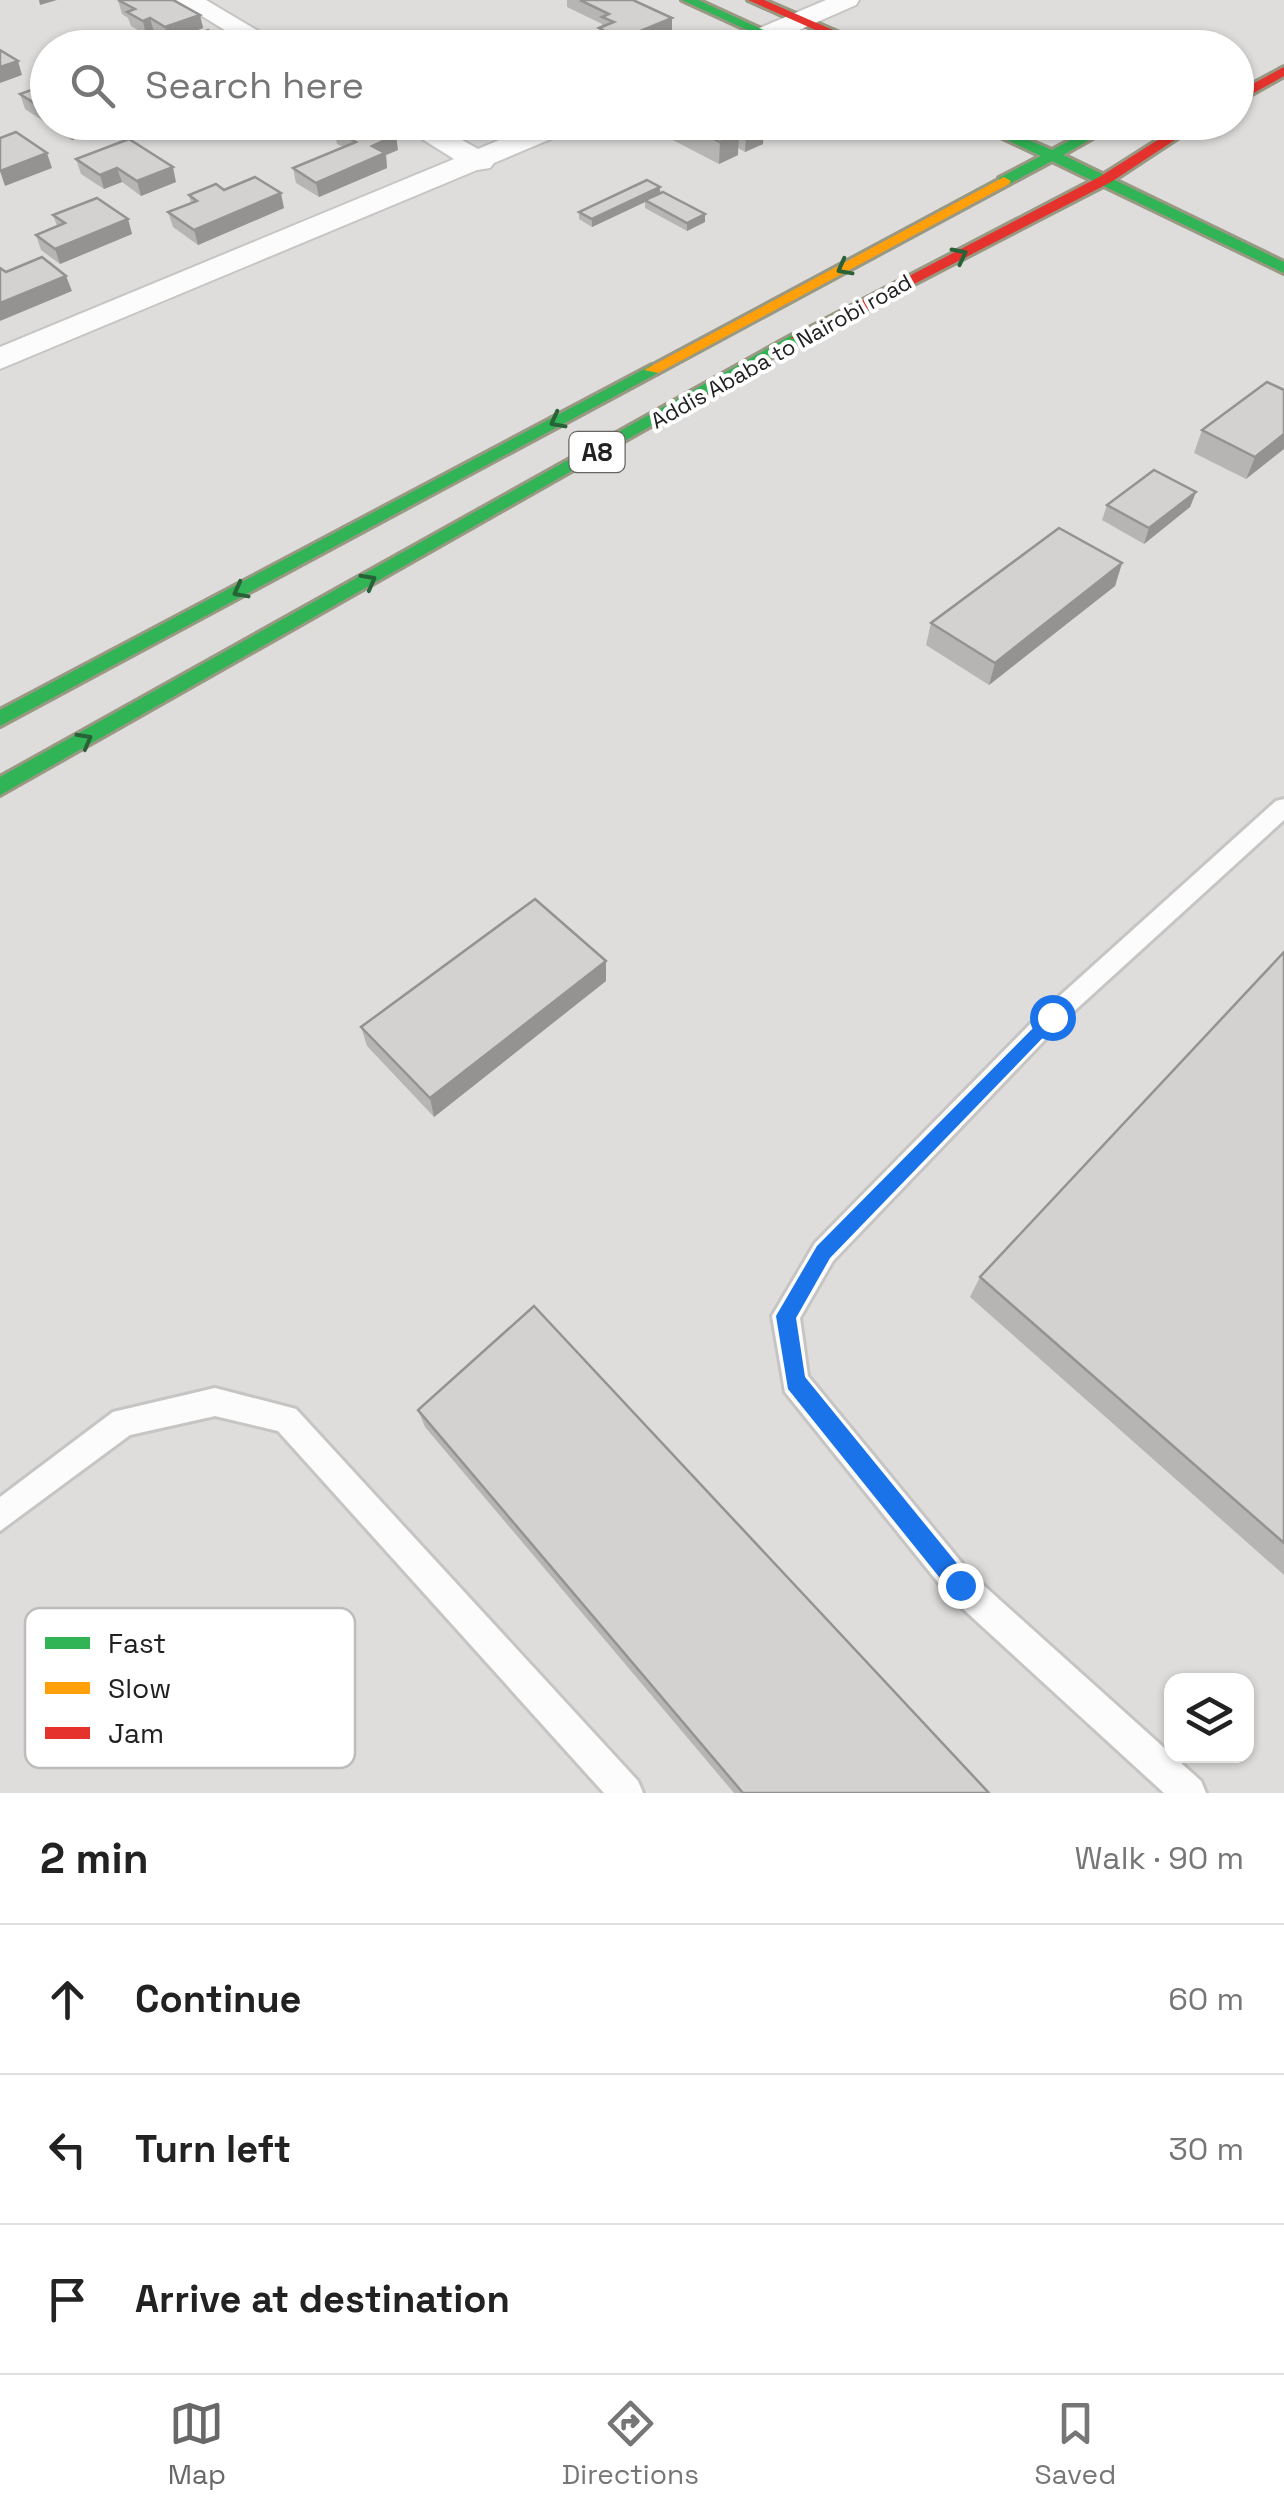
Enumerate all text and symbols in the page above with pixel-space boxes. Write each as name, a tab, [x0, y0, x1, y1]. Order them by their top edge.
search box	[30, 30, 1254, 140]
icon: search	[65, 58, 120, 113]
text: Search here	[145, 61, 364, 109]
one-way arrow	[949, 248, 967, 267]
one-way arrow	[836, 256, 854, 275]
street label: Addis Ababa to Nairobi road	[646, 267, 916, 435]
one-way arrow	[550, 409, 568, 428]
road number: A8	[570, 432, 624, 472]
one-way arrow	[358, 573, 376, 593]
one-way arrow	[232, 579, 250, 598]
one-way arrow	[74, 732, 92, 752]
route start	[1030, 995, 1076, 1041]
route end	[938, 1563, 984, 1609]
legend	[25, 1608, 355, 1768]
text: Fast	[108, 1625, 166, 1661]
text: Slow	[108, 1670, 171, 1706]
map controls	[1164, 1673, 1254, 1763]
button: layers	[1164, 1673, 1254, 1763]
text: Jam	[108, 1715, 164, 1751]
text: 2 min	[40, 1832, 149, 1885]
text: Walk · 90 m	[1075, 1838, 1244, 1878]
icon: ahead	[40, 1972, 95, 2027]
text: Continue	[135, 1975, 301, 2023]
text: 60 m	[1168, 1979, 1244, 2019]
icon: left	[40, 2122, 95, 2177]
text: Turn left	[135, 2125, 291, 2173]
text: 30 m	[1168, 2129, 1244, 2169]
icon: arrive	[40, 2272, 95, 2327]
text: Arrive at destination	[135, 2275, 510, 2323]
tab: Map	[168, 2396, 226, 2492]
tab: Directions	[562, 2396, 699, 2492]
tab: Saved	[1035, 2396, 1116, 2492]

